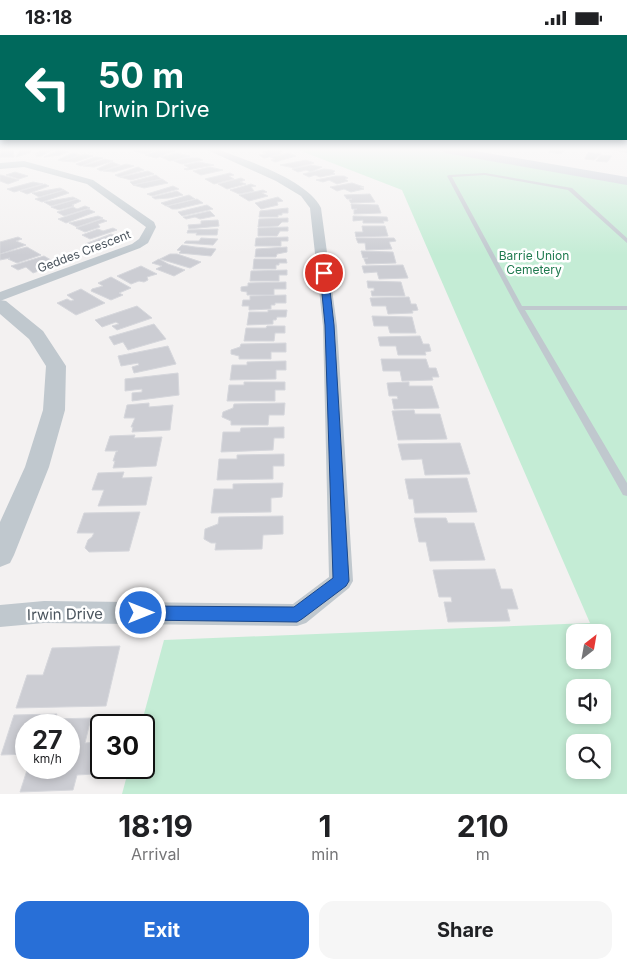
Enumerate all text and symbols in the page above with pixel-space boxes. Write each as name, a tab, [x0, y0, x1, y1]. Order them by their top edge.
text: 18:18	[25, 6, 72, 29]
text: 50 m	[98, 54, 184, 96]
icon: left	[15, 55, 80, 120]
text: Irwin Drive	[98, 96, 209, 122]
street label: Geddes Crescent	[35, 226, 133, 276]
park label: Barrie Union Cemetery	[499, 248, 569, 277]
pin	[303, 252, 345, 294]
icon: arrive	[310, 259, 338, 287]
position arrow	[114, 586, 166, 638]
street label: Irwin Drive	[27, 604, 103, 624]
north arrow	[566, 624, 611, 669]
map controls	[566, 624, 611, 779]
button: sound	[566, 679, 611, 724]
speed limit sign: 30	[90, 714, 155, 779]
text: 27	[32, 725, 63, 755]
button: search	[566, 734, 611, 779]
text: km/h	[33, 751, 62, 766]
text: 18:19	[118, 808, 193, 844]
text: 1	[318, 808, 331, 844]
text: 210	[457, 808, 509, 844]
text: Arrival	[131, 844, 180, 864]
text: min	[311, 844, 339, 864]
text: m	[476, 844, 490, 864]
button: Exit	[15, 901, 309, 959]
button: Share	[319, 901, 612, 959]

